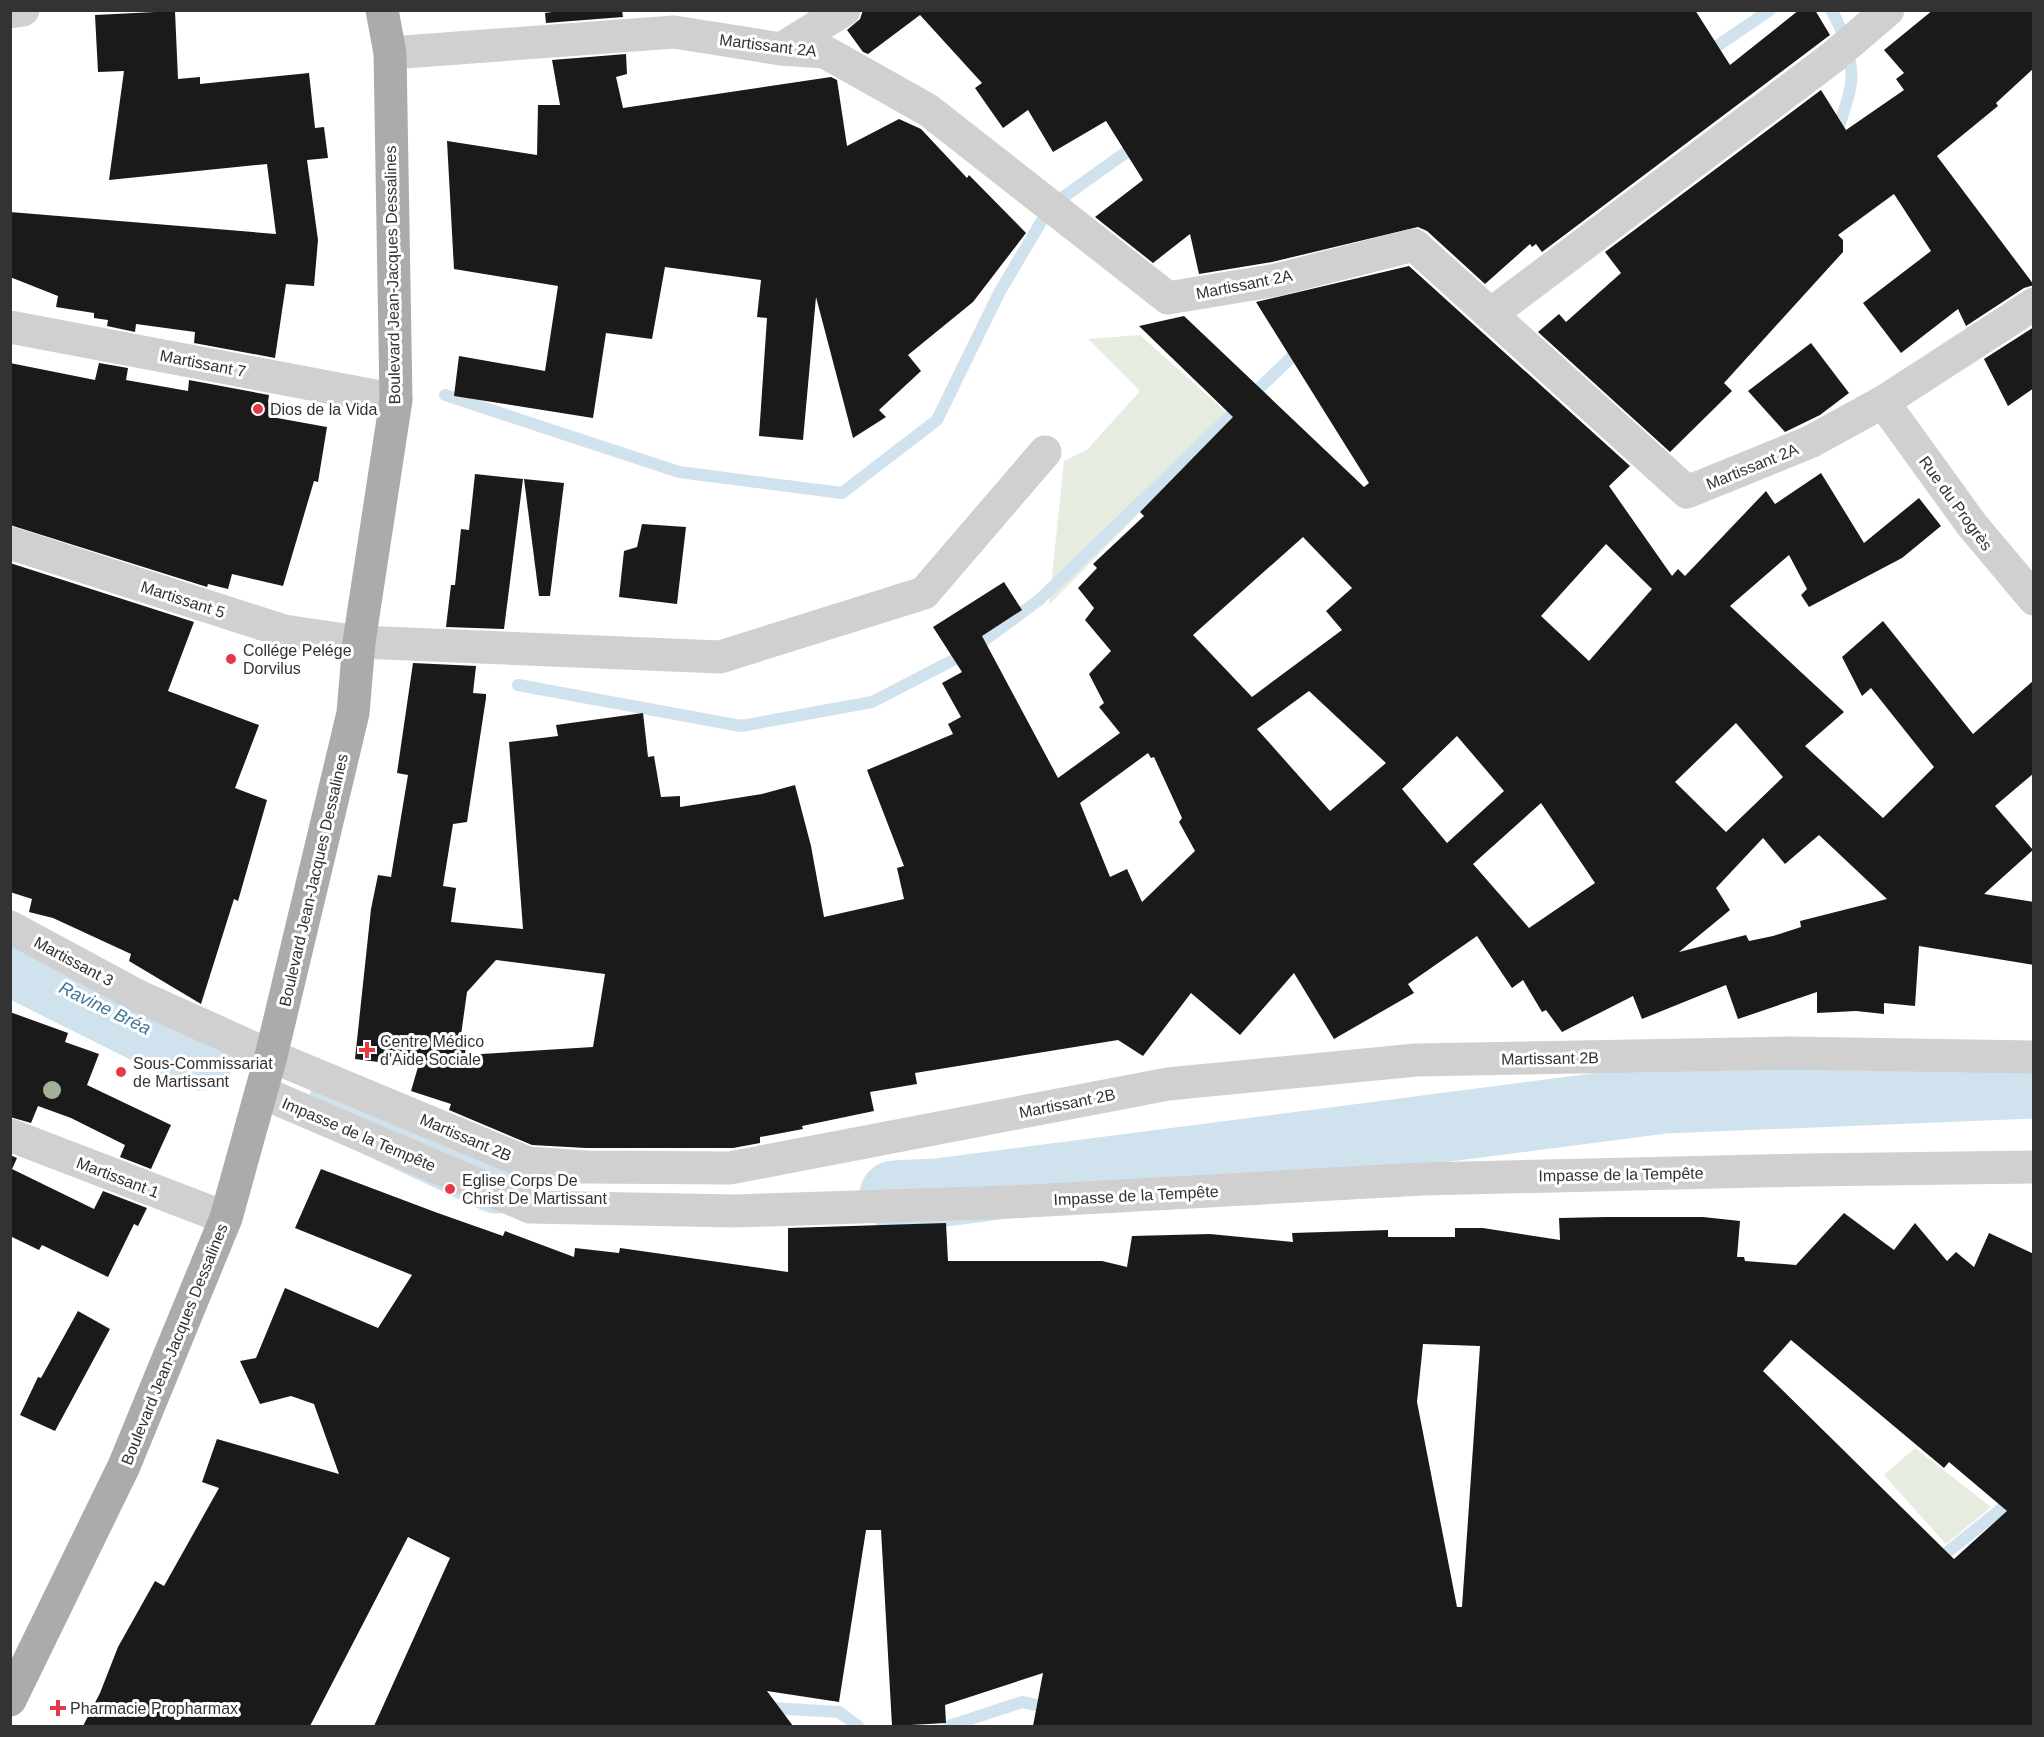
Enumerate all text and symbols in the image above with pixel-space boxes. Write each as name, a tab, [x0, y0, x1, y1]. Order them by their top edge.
street label: Martissant 2A	[718, 31, 818, 60]
street label: Boulevard Jean-Jacques Dessalines	[382, 145, 403, 405]
street label: Martissant 2A	[1194, 267, 1294, 302]
street label: Martissant 7	[159, 347, 247, 380]
place label: Dios de la Vida	[270, 401, 377, 418]
marker: Dios de la Vida	[251, 402, 265, 416]
street label: Martissant 2A	[1704, 440, 1801, 493]
street label: Rue du Progrès	[1916, 453, 1995, 554]
street label: Martissant 5	[139, 578, 227, 621]
place label: Collége Pelége Dorvilus	[243, 642, 352, 677]
marker: Collége Pelége Dorvilus	[224, 652, 238, 666]
street label: Boulevard Jean-Jacques Dessalines	[276, 752, 351, 1008]
street label: Martissant 3	[31, 933, 116, 989]
water label: Ravine Bréa	[56, 977, 154, 1039]
place label: Centre Médico d'Aide Sociale	[380, 1033, 484, 1068]
marker: Centre Médico d'Aide Sociale	[358, 1041, 376, 1059]
street label: Martissant 2B	[1501, 1049, 1599, 1068]
place label: Sous-Commissariat de Martissant	[133, 1055, 273, 1090]
marker: Sous-Commissariat de Martissant	[114, 1065, 128, 1079]
street label: Martissant 2B	[1017, 1086, 1117, 1121]
street label: Impasse de la Tempête	[279, 1094, 438, 1175]
street label: Martissant 2B	[417, 1111, 514, 1164]
street label: Martissant 1	[74, 1154, 162, 1201]
street label: Impasse de la Tempête	[1538, 1165, 1704, 1184]
place label: Eglise Corps De Christ De Martissant	[462, 1172, 607, 1207]
marker: Eglise Corps De Christ De Martissant	[443, 1182, 457, 1196]
street label: Impasse de la Tempête	[1053, 1183, 1219, 1208]
street label: Boulevard Jean-Jacques Dessalines	[118, 1221, 231, 1467]
place label: Pharmacie Propharmax	[70, 1700, 238, 1717]
marker: Pharmacie Propharmax	[51, 1701, 65, 1715]

